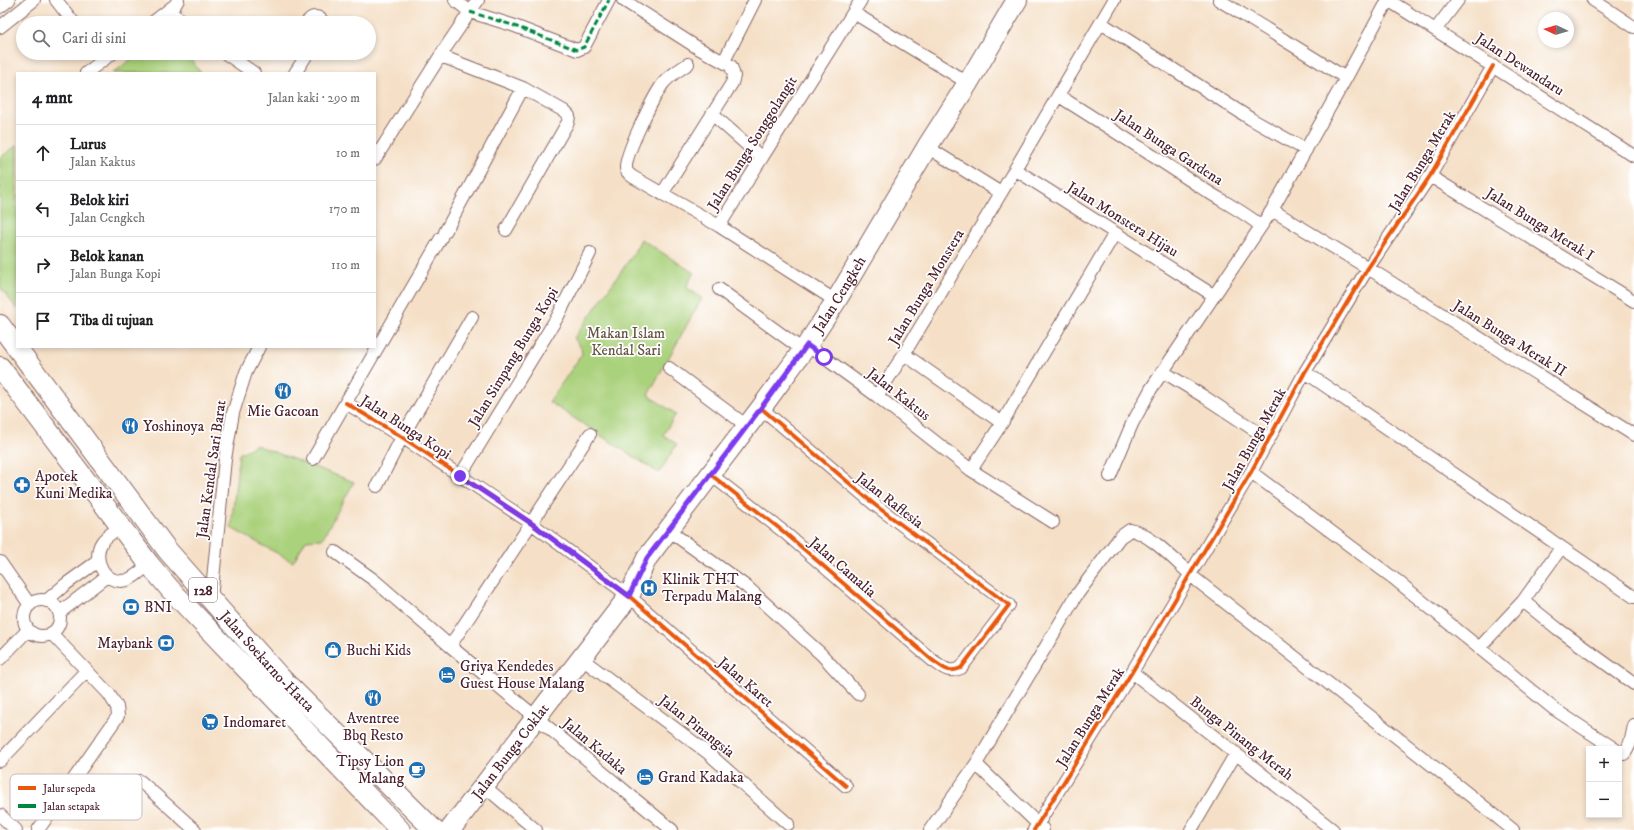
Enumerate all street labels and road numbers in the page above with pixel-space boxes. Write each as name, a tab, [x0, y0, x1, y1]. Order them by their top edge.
street label: Jalan Dewandaru	[1470, 28, 1568, 100]
street label: Jalan Bunga Songgolangit	[702, 72, 802, 216]
street label: Jalan Bunga Gardena	[1109, 104, 1227, 190]
street label: Jalan Bunga Merak	[1384, 107, 1460, 217]
street label: Jalan Monstera Hijau	[1062, 177, 1182, 261]
street label: Jalan Bunga Merak I	[1480, 182, 1597, 265]
street label: Jalan Bunga Monstera	[883, 225, 969, 350]
street label: Jalan Cengkeh	[807, 253, 870, 338]
street label: Jalan Simpang Bunga Kopi	[463, 284, 563, 432]
street label: Jalan Bunga Merak II	[1448, 295, 1570, 381]
street label: Jalan Kaktus	[862, 362, 934, 425]
street label: Jalan Bunga Merak	[1217, 384, 1291, 496]
street label: Jalan Bunga Kopi	[355, 390, 455, 464]
street label: Jalan Kendal Sari Barat	[192, 399, 231, 541]
street label: Jalan Raflesia	[851, 467, 928, 533]
street label: Jalan Camalia	[804, 532, 881, 602]
road number: 128	[189, 578, 217, 602]
street label: Jalan Soekarno-Hatta	[214, 606, 319, 716]
street label: Jalan Karet	[712, 652, 778, 712]
street label: Jalan Bunga Merak	[1051, 663, 1129, 773]
street label: Jalan Pinangsia	[653, 690, 739, 762]
street label: Bunga Pinang Merah	[1186, 692, 1297, 785]
street label: Jalan Bunga Coklat	[467, 700, 553, 805]
street label: Jalan Kadaka	[557, 713, 631, 779]

